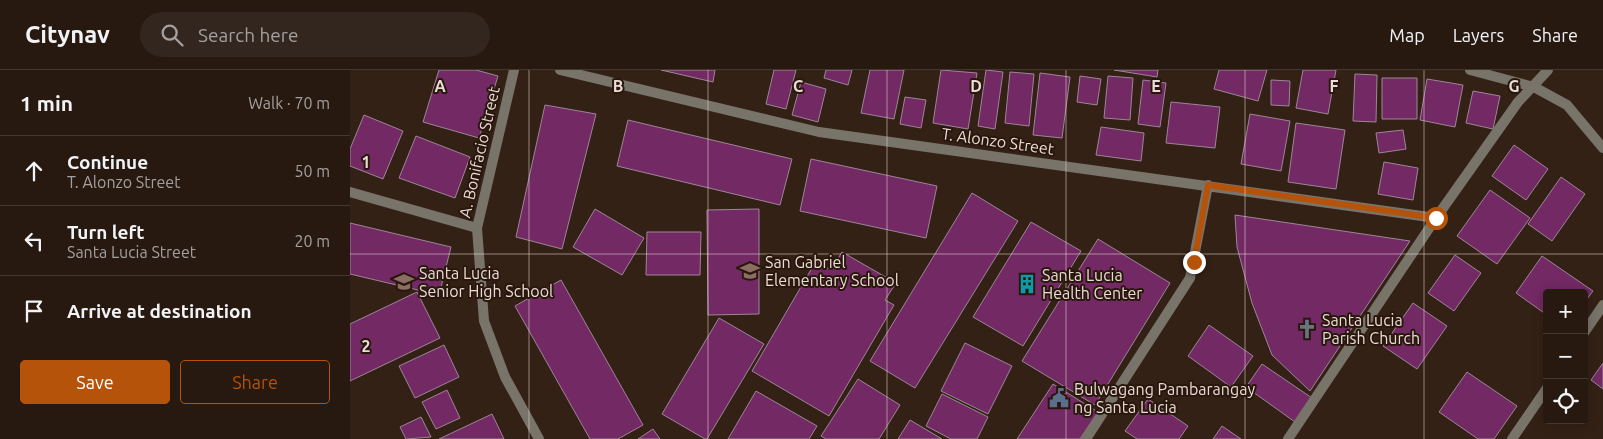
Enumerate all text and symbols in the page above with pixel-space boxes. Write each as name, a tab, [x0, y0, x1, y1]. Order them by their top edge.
search box	[140, 12, 490, 57]
text: Citynav	[25, 21, 110, 48]
icon: search	[158, 21, 186, 49]
text: Search here	[198, 24, 298, 46]
text: Map	[1389, 25, 1425, 45]
text: Layers	[1453, 25, 1504, 45]
text: Share	[1532, 25, 1578, 45]
text: A	[434, 77, 446, 95]
text: B	[613, 77, 623, 95]
text: C	[793, 77, 803, 95]
text: D	[970, 77, 982, 95]
text: E	[1151, 77, 1161, 95]
text: F	[1330, 77, 1339, 95]
text: G	[1508, 77, 1520, 95]
street label: A. Bonifacio Street	[455, 84, 503, 219]
text: 1 min	[20, 91, 73, 115]
text: Walk · 70 m	[248, 94, 330, 112]
street label: T. Alonzo Street	[941, 124, 1056, 158]
text: Continue	[67, 151, 148, 173]
text: 1	[361, 153, 371, 171]
icon: ahead	[20, 157, 48, 185]
text: 50 m	[294, 162, 330, 180]
text: T. Alonzo Street	[67, 173, 180, 191]
route start	[1425, 207, 1448, 230]
text: Turn left	[67, 221, 145, 243]
icon: left	[20, 227, 48, 255]
text: 20 m	[294, 232, 330, 250]
text: Santa Lucia Street	[67, 243, 196, 261]
route end	[1183, 251, 1206, 274]
place label: San Gabriel Elementary School	[765, 253, 899, 289]
school or university icon: San Gabriel Elementary School	[739, 260, 761, 282]
place label: Santa Lucia Senior High School	[419, 264, 553, 300]
place label: Santa Lucia Health Center	[1042, 266, 1142, 302]
school or university icon: Santa Lucia Senior High School	[393, 271, 415, 293]
building icon: Santa Lucia Health Center	[1016, 273, 1038, 295]
map controls	[1543, 289, 1588, 424]
button: +	[1543, 289, 1588, 334]
icon: arrive	[20, 297, 48, 325]
text: Arrive at destination	[67, 300, 252, 322]
place label: Santa Lucia Parish Church	[1322, 311, 1420, 347]
church icon: Santa Lucia Parish Church	[1296, 318, 1318, 340]
button: −	[1543, 334, 1588, 379]
text: 2	[361, 337, 371, 355]
button: Save	[20, 360, 170, 404]
button: Share	[180, 360, 330, 404]
button: locate	[1543, 379, 1588, 424]
place label: Bulwagang Pambarangay ng Santa Lucia	[1074, 380, 1255, 416]
public building icon: Bulwagang Pambarangay ng Santa Lucia	[1048, 387, 1070, 409]

